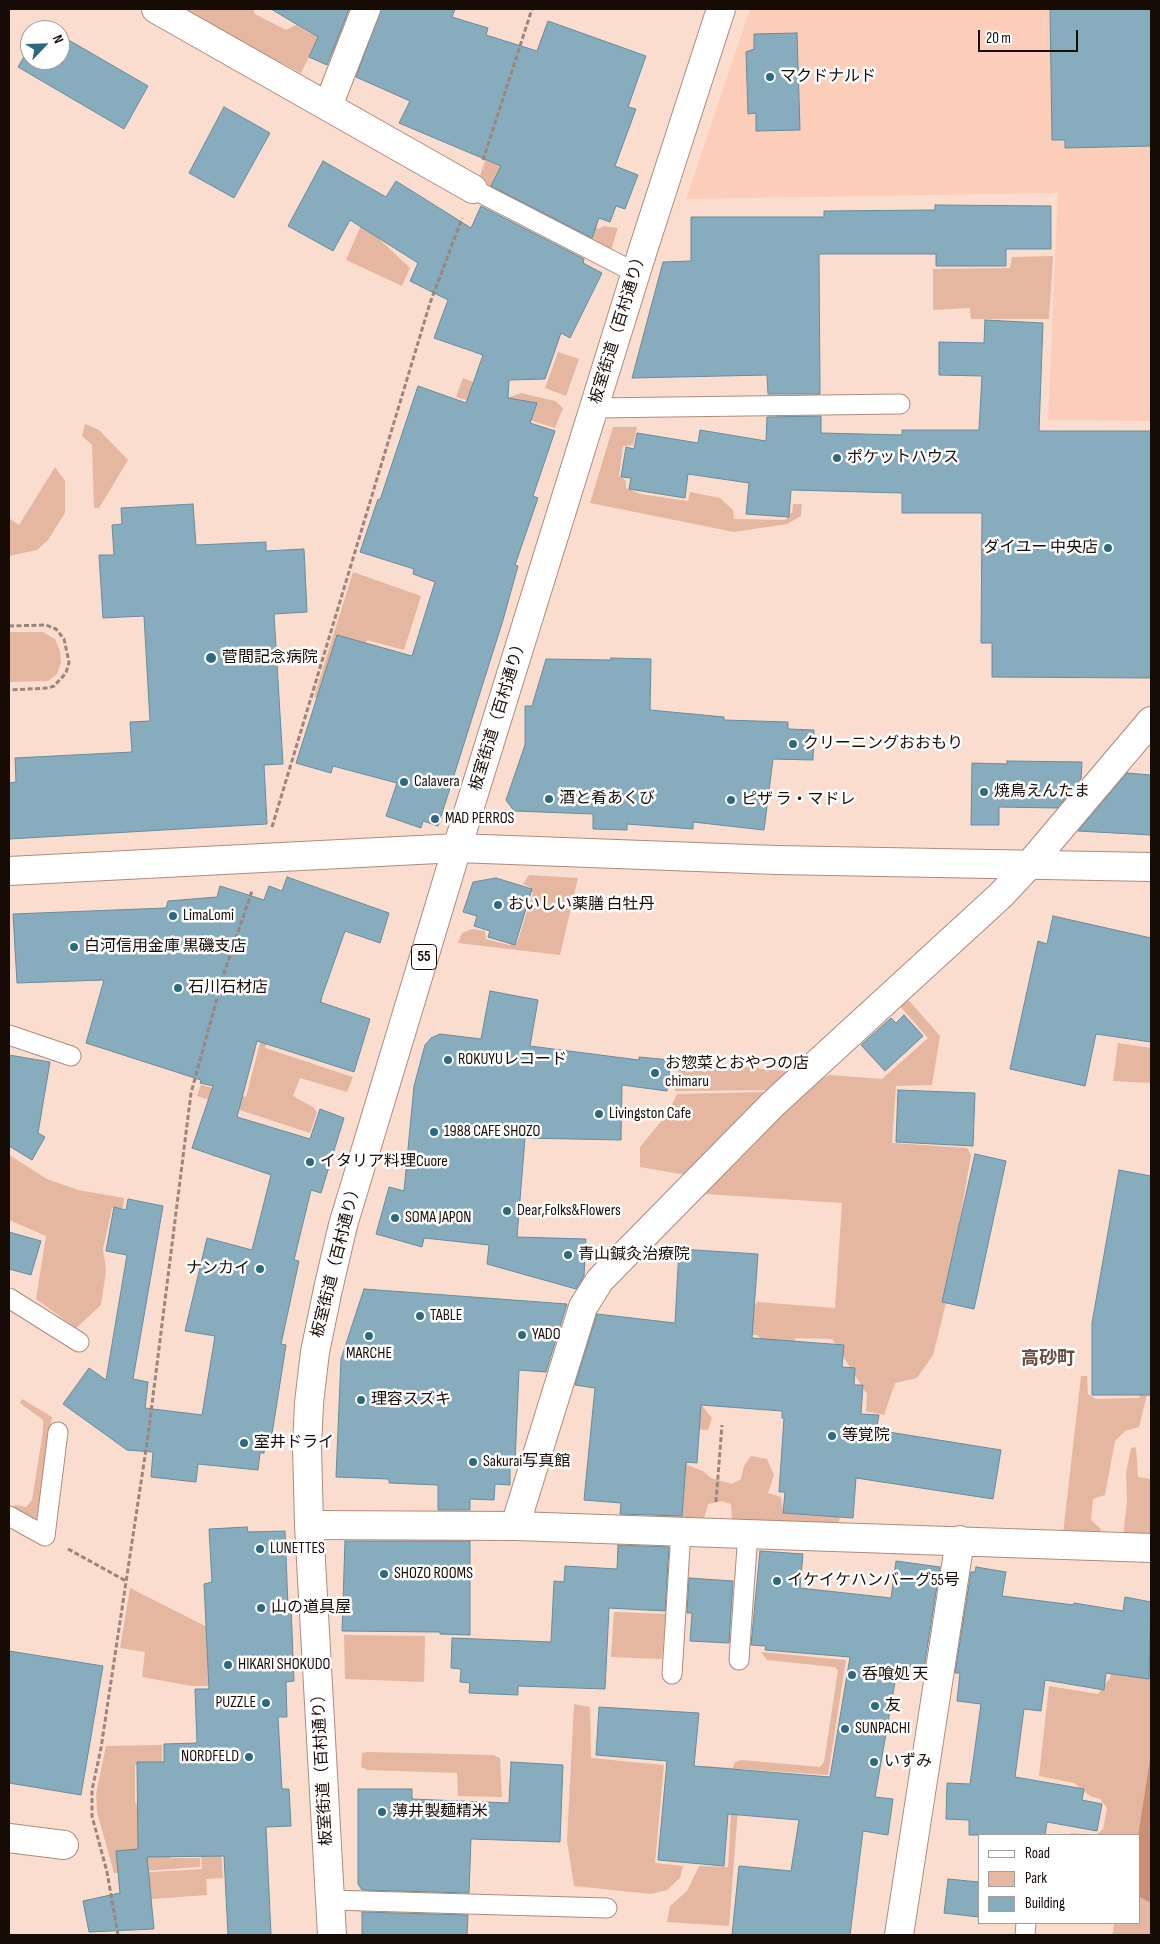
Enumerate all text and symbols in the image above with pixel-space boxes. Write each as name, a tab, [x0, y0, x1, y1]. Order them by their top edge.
north arrow	[20, 20, 70, 70]
scale bar	[980, 20, 1080, 52]
text: 20 m	[986, 29, 1011, 48]
text: N	[49, 32, 68, 46]
place label: マクドナルド	[780, 67, 876, 87]
marker: マクドナルド	[764, 71, 776, 83]
street label: 板室街道（百村通り）	[586, 248, 652, 406]
place label: ポケットハウス	[847, 448, 959, 468]
marker: ポケットハウス	[831, 452, 843, 464]
place label: ダイユー 中央店	[983, 538, 1098, 558]
marker: ダイユー 中央店	[1102, 542, 1114, 554]
street label: 板室街道（百村通り）	[466, 635, 532, 793]
place label: 菅間記念病院	[222, 648, 318, 668]
marker: 菅間記念病院	[204, 651, 218, 665]
place label: クリーニングおおもり	[803, 734, 963, 754]
marker: クリーニングおおもり	[787, 738, 799, 750]
place label: Calavera	[414, 772, 460, 792]
marker: Calavera	[398, 776, 410, 788]
place label: 焼鳥えんたま	[994, 782, 1090, 802]
marker: 焼鳥えんたま	[978, 786, 990, 798]
place label: 酒と肴あくび	[559, 789, 655, 809]
place label: ピザ ラ・マドレ	[741, 790, 856, 810]
marker: 酒と肴あくび	[543, 793, 555, 805]
marker: ピザ ラ・マドレ	[725, 794, 737, 806]
place label: MAD PERROS	[445, 809, 514, 829]
marker: MAD PERROS	[429, 813, 441, 825]
place label: おいしい薬膳 白牡丹	[508, 895, 655, 915]
marker: おいしい薬膳 白牡丹	[492, 899, 504, 911]
place label: LimaLomi	[183, 906, 234, 926]
marker: LimaLomi	[167, 910, 179, 922]
place label: 白河信用金庫 黒磯支店	[84, 937, 247, 957]
marker: 白河信用金庫 黒磯支店	[68, 941, 80, 953]
road number: 55	[412, 944, 436, 970]
place label: 石川石材店	[188, 978, 268, 998]
marker: 石川石材店	[172, 982, 184, 994]
place label: ROKUYUレコード	[458, 1050, 567, 1070]
marker: ROKUYUレコード	[442, 1054, 454, 1066]
place label: お惣菜とおやつの店 chimaru	[665, 1054, 809, 1092]
marker: お惣菜とおやつの店 chimaru	[649, 1067, 661, 1079]
place label: Livingston Cafe	[609, 1104, 691, 1124]
marker: Livingston Cafe	[593, 1108, 605, 1120]
place label: 1988 CAFE SHOZO	[444, 1122, 540, 1142]
marker: 1988 CAFE SHOZO	[428, 1126, 440, 1138]
place label: イタリア料理Cuore	[320, 1152, 448, 1172]
marker: イタリア料理Cuore	[304, 1156, 316, 1168]
street label: 板室街道（百村通り）	[308, 1180, 366, 1340]
place label: Dear,Folks&Flowers	[517, 1201, 621, 1221]
marker: Dear,Folks&Flowers	[501, 1205, 513, 1217]
place label: SOMA JAPON	[405, 1208, 472, 1228]
marker: SOMA JAPON	[389, 1212, 401, 1224]
place label: 青山鍼灸治療院	[578, 1245, 690, 1265]
marker: 青山鍼灸治療院	[562, 1249, 574, 1261]
place label: ナンカイ	[186, 1259, 250, 1279]
marker: ナンカイ	[254, 1263, 266, 1275]
place label: TABLE	[430, 1306, 462, 1326]
marker: TABLE	[414, 1310, 426, 1322]
place label: YADO	[532, 1325, 561, 1345]
marker: YADO	[516, 1329, 528, 1341]
marker: MARCHE	[363, 1330, 375, 1342]
place label: MARCHE	[346, 1344, 392, 1364]
district label: 高砂町	[1021, 1348, 1075, 1370]
place label: 理容スズキ	[371, 1390, 451, 1410]
marker: 理容スズキ	[355, 1394, 367, 1406]
place label: 等覚院	[842, 1426, 890, 1446]
marker: 等覚院	[826, 1430, 838, 1442]
place label: 室井ドライ	[254, 1433, 334, 1453]
marker: 室井ドライ	[238, 1437, 250, 1449]
place label: Sakurai写真館	[483, 1452, 570, 1472]
marker: Sakurai写真館	[467, 1456, 479, 1468]
place label: LUNETTES	[270, 1539, 325, 1559]
marker: LUNETTES	[254, 1543, 266, 1555]
place label: SHOZO ROOMS	[394, 1564, 473, 1584]
marker: SHOZO ROOMS	[378, 1568, 390, 1580]
place label: イケイケハンバーグ55号	[787, 1571, 960, 1591]
marker: イケイケハンバーグ55号	[771, 1575, 783, 1587]
place label: 山の道具屋	[271, 1598, 351, 1618]
marker: 山の道具屋	[255, 1602, 267, 1614]
place label: HIKARI SHOKUDO	[238, 1655, 330, 1675]
marker: HIKARI SHOKUDO	[222, 1659, 234, 1671]
place label: 呑喰処 天	[862, 1665, 929, 1685]
marker: 呑喰処 天	[846, 1669, 858, 1681]
street label: 板室街道（百村通り）	[309, 1686, 337, 1846]
place label: PUZZLE	[216, 1693, 256, 1713]
place label: 友	[885, 1696, 901, 1716]
marker: PUZZLE	[260, 1697, 272, 1709]
marker: 友	[869, 1700, 881, 1712]
place label: SUNPACHI	[855, 1719, 910, 1739]
marker: SUNPACHI	[839, 1723, 851, 1735]
place label: NORDFELD	[181, 1747, 239, 1767]
marker: NORDFELD	[243, 1751, 255, 1763]
place label: いずみ	[884, 1752, 932, 1772]
marker: いずみ	[868, 1756, 880, 1768]
place label: 薄井製麺精米	[392, 1802, 488, 1822]
marker: 薄井製麺精米	[376, 1806, 388, 1818]
legend	[978, 1834, 1140, 1924]
text: Road	[1025, 1844, 1050, 1863]
text: Park	[1025, 1869, 1047, 1888]
text: Building	[1025, 1894, 1065, 1913]

